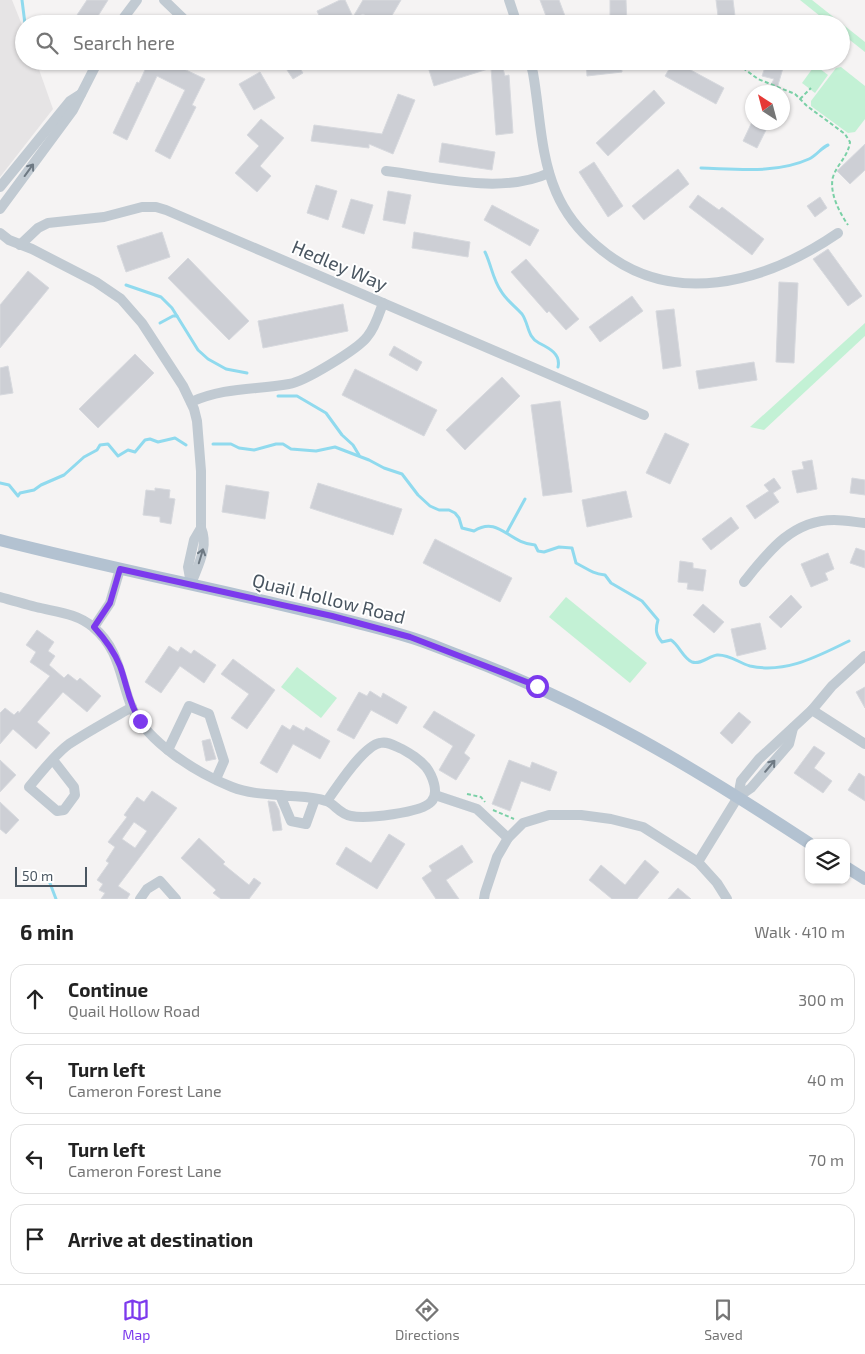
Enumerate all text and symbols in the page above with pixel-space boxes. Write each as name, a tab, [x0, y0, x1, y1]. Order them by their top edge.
search box	[15, 15, 850, 70]
icon: search	[33, 29, 61, 57]
text: Search here	[73, 31, 175, 54]
north arrow	[745, 85, 790, 130]
one-way arrow	[24, 163, 34, 177]
street label: Hedley Way	[289, 235, 391, 295]
one-way arrow	[196, 548, 206, 564]
street label: Quail Hollow Road	[250, 568, 408, 628]
route start	[526, 675, 549, 698]
route end	[129, 710, 152, 733]
one-way arrow	[765, 760, 776, 773]
map controls	[805, 839, 850, 884]
button: layers	[805, 839, 850, 884]
scale bar	[15, 864, 88, 887]
text: 50 m	[22, 867, 53, 884]
text: 6 min	[20, 919, 74, 944]
text: Walk · 410 m	[754, 922, 845, 941]
text: Continue	[68, 978, 148, 1001]
icon: ahead	[21, 985, 49, 1013]
text: 300 m	[798, 990, 844, 1009]
text: Quail Hollow Road	[68, 1001, 200, 1020]
text: Turn left	[68, 1058, 145, 1081]
icon: left	[21, 1065, 49, 1093]
text: 40 m	[807, 1070, 844, 1089]
text: Cameron Forest Lane	[68, 1081, 222, 1100]
text: Turn left	[68, 1138, 145, 1161]
icon: left	[21, 1145, 49, 1173]
text: 70 m	[809, 1150, 844, 1169]
text: Cameron Forest Lane	[68, 1161, 222, 1180]
icon: arrive	[21, 1225, 49, 1253]
text: Arrive at destination	[68, 1228, 253, 1251]
tab: Map	[122, 1296, 150, 1343]
tab: Directions	[395, 1296, 460, 1343]
tab: Saved	[704, 1296, 743, 1343]

